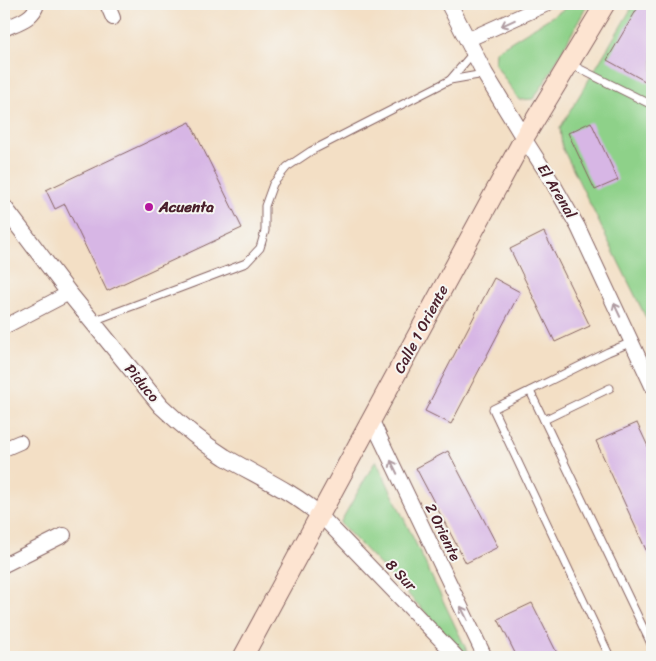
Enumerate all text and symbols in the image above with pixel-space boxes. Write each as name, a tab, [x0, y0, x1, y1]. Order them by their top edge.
one-way arrow	[501, 18, 516, 28]
street label: El Arenal	[530, 159, 584, 224]
place label: Acuenta	[158, 194, 214, 220]
marker: Acuenta	[143, 201, 155, 213]
street label: Calle 1 Oriente	[387, 280, 455, 378]
one-way arrow	[611, 303, 621, 318]
street label: Piduco	[118, 358, 166, 409]
one-way arrow	[389, 460, 398, 475]
street label: 2 Oriente	[418, 499, 468, 565]
street label: 8 Sur	[379, 553, 424, 598]
one-way arrow	[459, 606, 469, 621]

